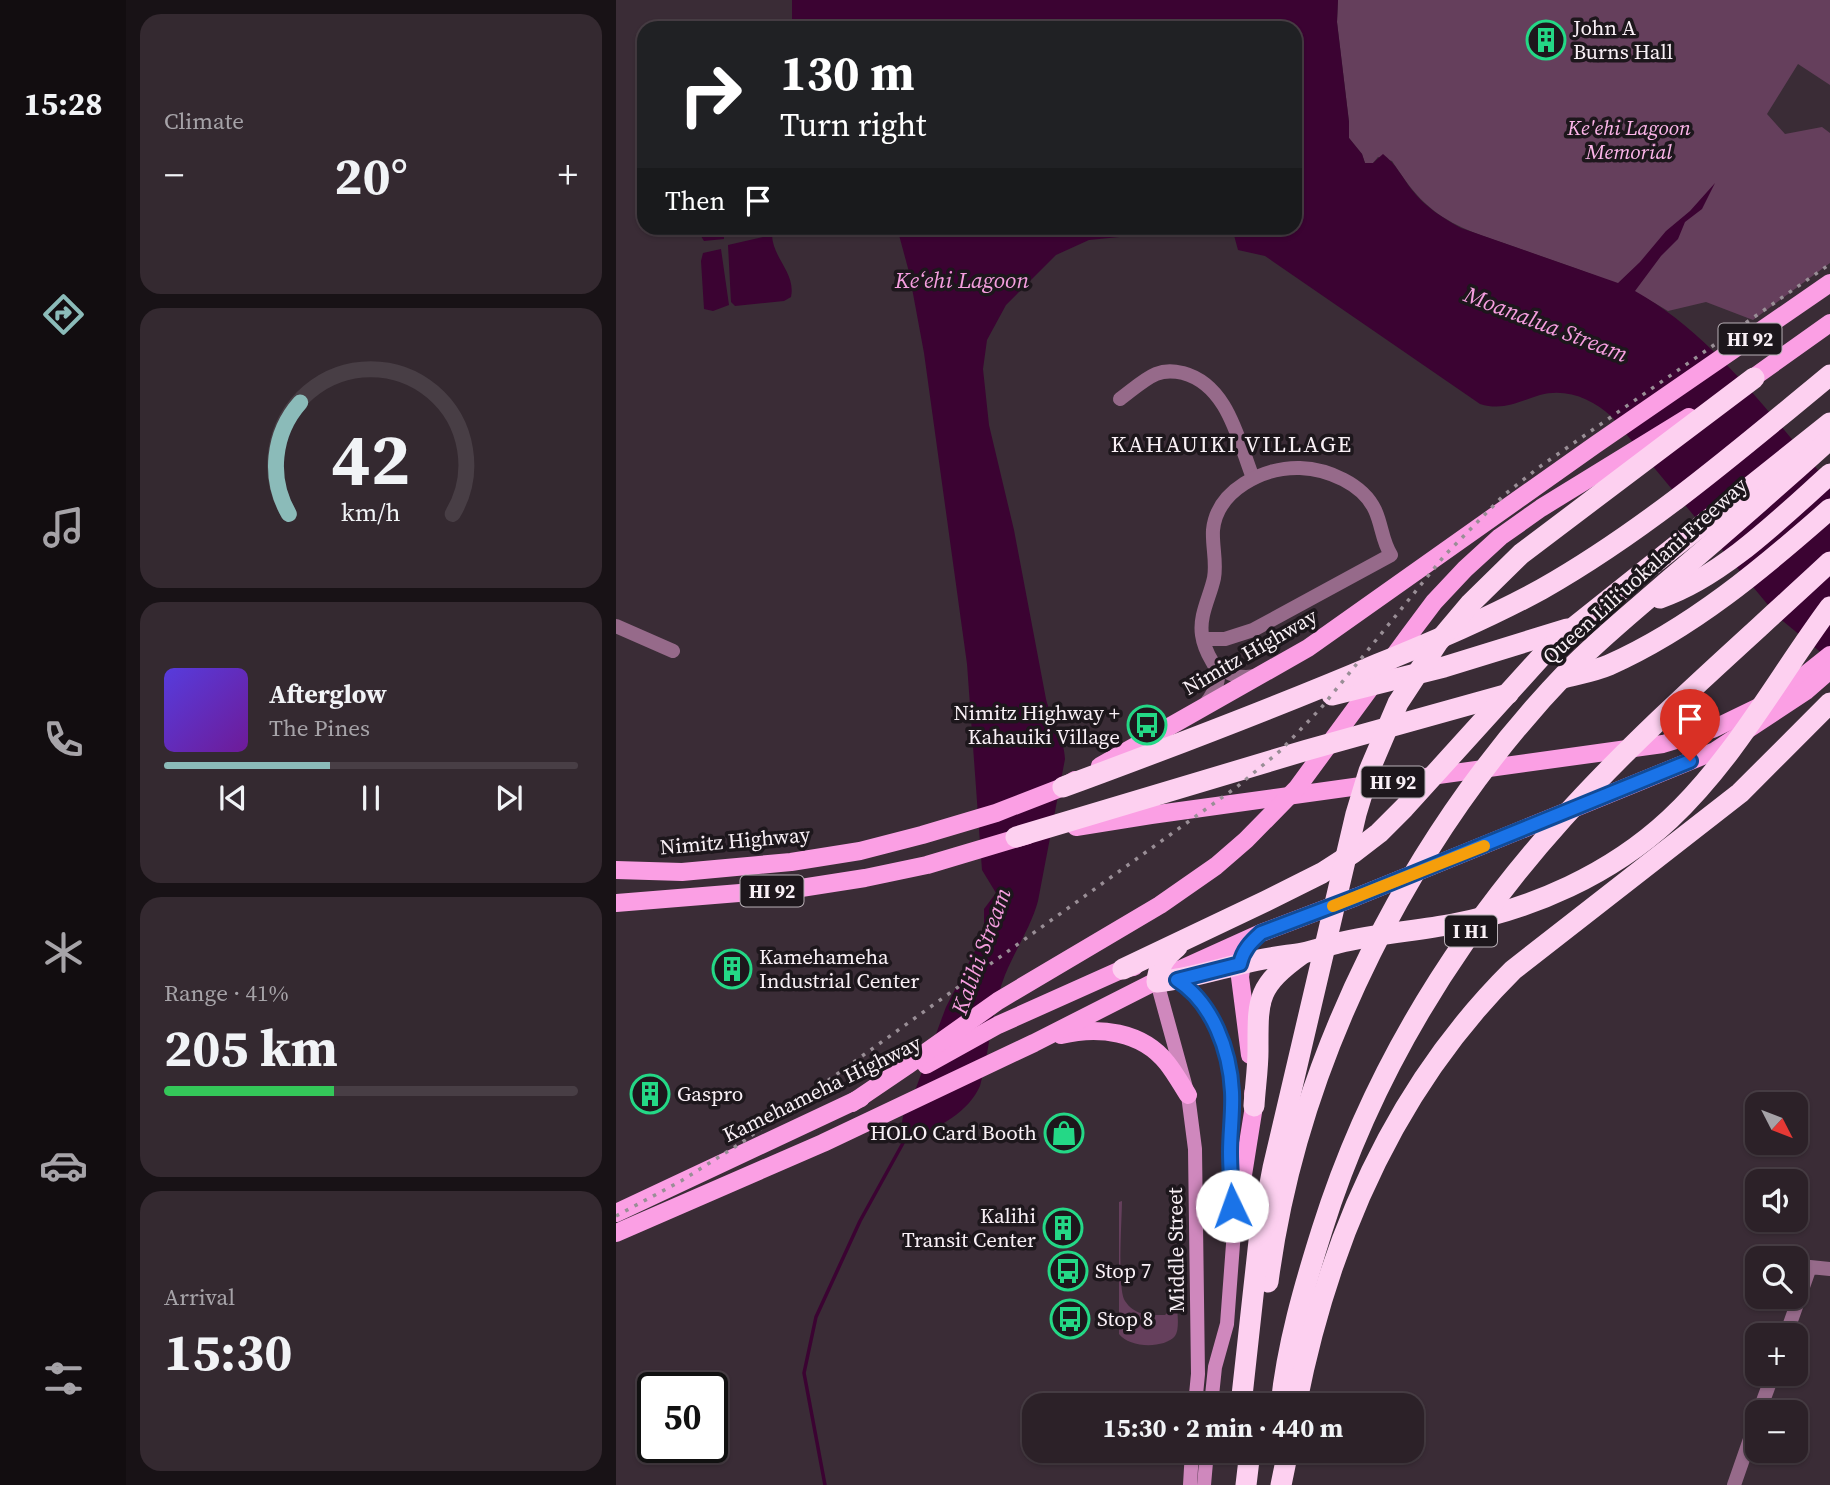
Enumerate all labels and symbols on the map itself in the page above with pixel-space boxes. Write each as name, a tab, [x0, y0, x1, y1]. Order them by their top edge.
place label: John A Burns Hall	[1572, 13, 1673, 66]
building icon: John A Burns Hall	[1525, 19, 1567, 61]
park label: Ke'ehi Lagoon Memorial	[1566, 113, 1691, 166]
water label: Keʻehi Lagoon	[894, 264, 1029, 296]
water label: Moanalua Stream	[1459, 278, 1633, 370]
road number: HI 92	[1718, 324, 1782, 354]
district label: KAHAUIKI VILLAGE	[1111, 428, 1353, 460]
street label: Queen Liliʻuokalani Freeway	[1536, 471, 1753, 670]
street label: Nimitz Highway	[1177, 601, 1322, 702]
pin	[1660, 689, 1720, 761]
place label: Nimitz Highway + Kahauiki Village	[953, 698, 1120, 751]
bus stop icon: Nimitz Highway + Kahauiki Village	[1126, 704, 1168, 746]
road number: HI 92	[1362, 766, 1424, 797]
street label: Nimitz Highway	[659, 819, 811, 862]
road number: HI 92	[740, 876, 804, 906]
water label: Kalihi Stream	[943, 883, 1019, 1020]
road number: I H1	[1445, 916, 1497, 946]
place label: Kamehameha Industrial Center	[759, 942, 919, 995]
building icon: Kamehameha Industrial Center	[711, 948, 753, 990]
street label: Kamehameha Highway	[718, 1028, 926, 1149]
building icon: Gaspro	[629, 1073, 671, 1115]
place label: Gaspro	[677, 1079, 743, 1108]
north arrow	[1745, 1092, 1808, 1155]
shop icon: HOLO Card Booth	[1043, 1112, 1085, 1154]
place label: HOLO Card Booth	[870, 1118, 1037, 1147]
position arrow	[1195, 1169, 1269, 1243]
street label: Middle Street	[1160, 1187, 1191, 1313]
place label: Kalihi Transit Center	[902, 1201, 1036, 1254]
building icon: Kalihi Transit Center	[1042, 1207, 1084, 1249]
bus stop icon: Stop 7	[1047, 1250, 1089, 1292]
place label: Stop 7	[1095, 1256, 1151, 1285]
bus stop icon: Stop 8	[1049, 1298, 1091, 1340]
place label: Stop 8	[1097, 1304, 1153, 1333]
speed limit sign: 50	[637, 1372, 728, 1463]

